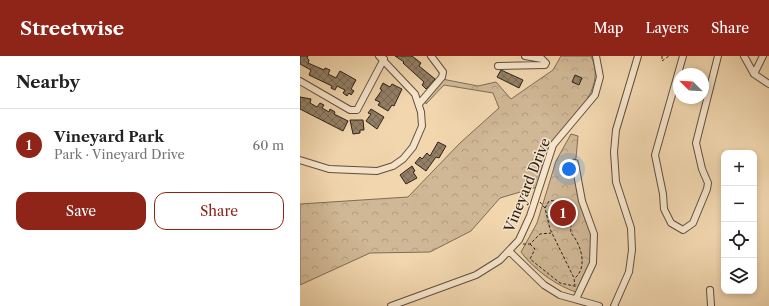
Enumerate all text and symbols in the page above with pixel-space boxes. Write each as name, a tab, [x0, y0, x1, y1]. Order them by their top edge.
text: Streetwise	[20, 17, 124, 40]
text: Map	[593, 19, 623, 37]
text: Layers	[645, 19, 689, 37]
text: Share	[711, 19, 749, 37]
north arrow	[673, 68, 709, 104]
text: Nearby	[16, 72, 80, 92]
text: Vineyard Park	[54, 127, 164, 146]
street label: Vineyard Drive	[500, 135, 554, 236]
text: 1	[26, 137, 32, 153]
text: 60 m	[253, 137, 284, 153]
text: Park · Vineyard Drive	[54, 146, 185, 162]
map controls	[721, 150, 757, 294]
button: +	[721, 150, 757, 186]
your location	[559, 159, 579, 179]
button: −	[721, 186, 757, 222]
button: Save	[16, 192, 146, 230]
button: Share	[154, 192, 284, 230]
pin: 1	[550, 198, 576, 228]
button: locate	[721, 222, 757, 258]
button: layers	[721, 258, 757, 294]

